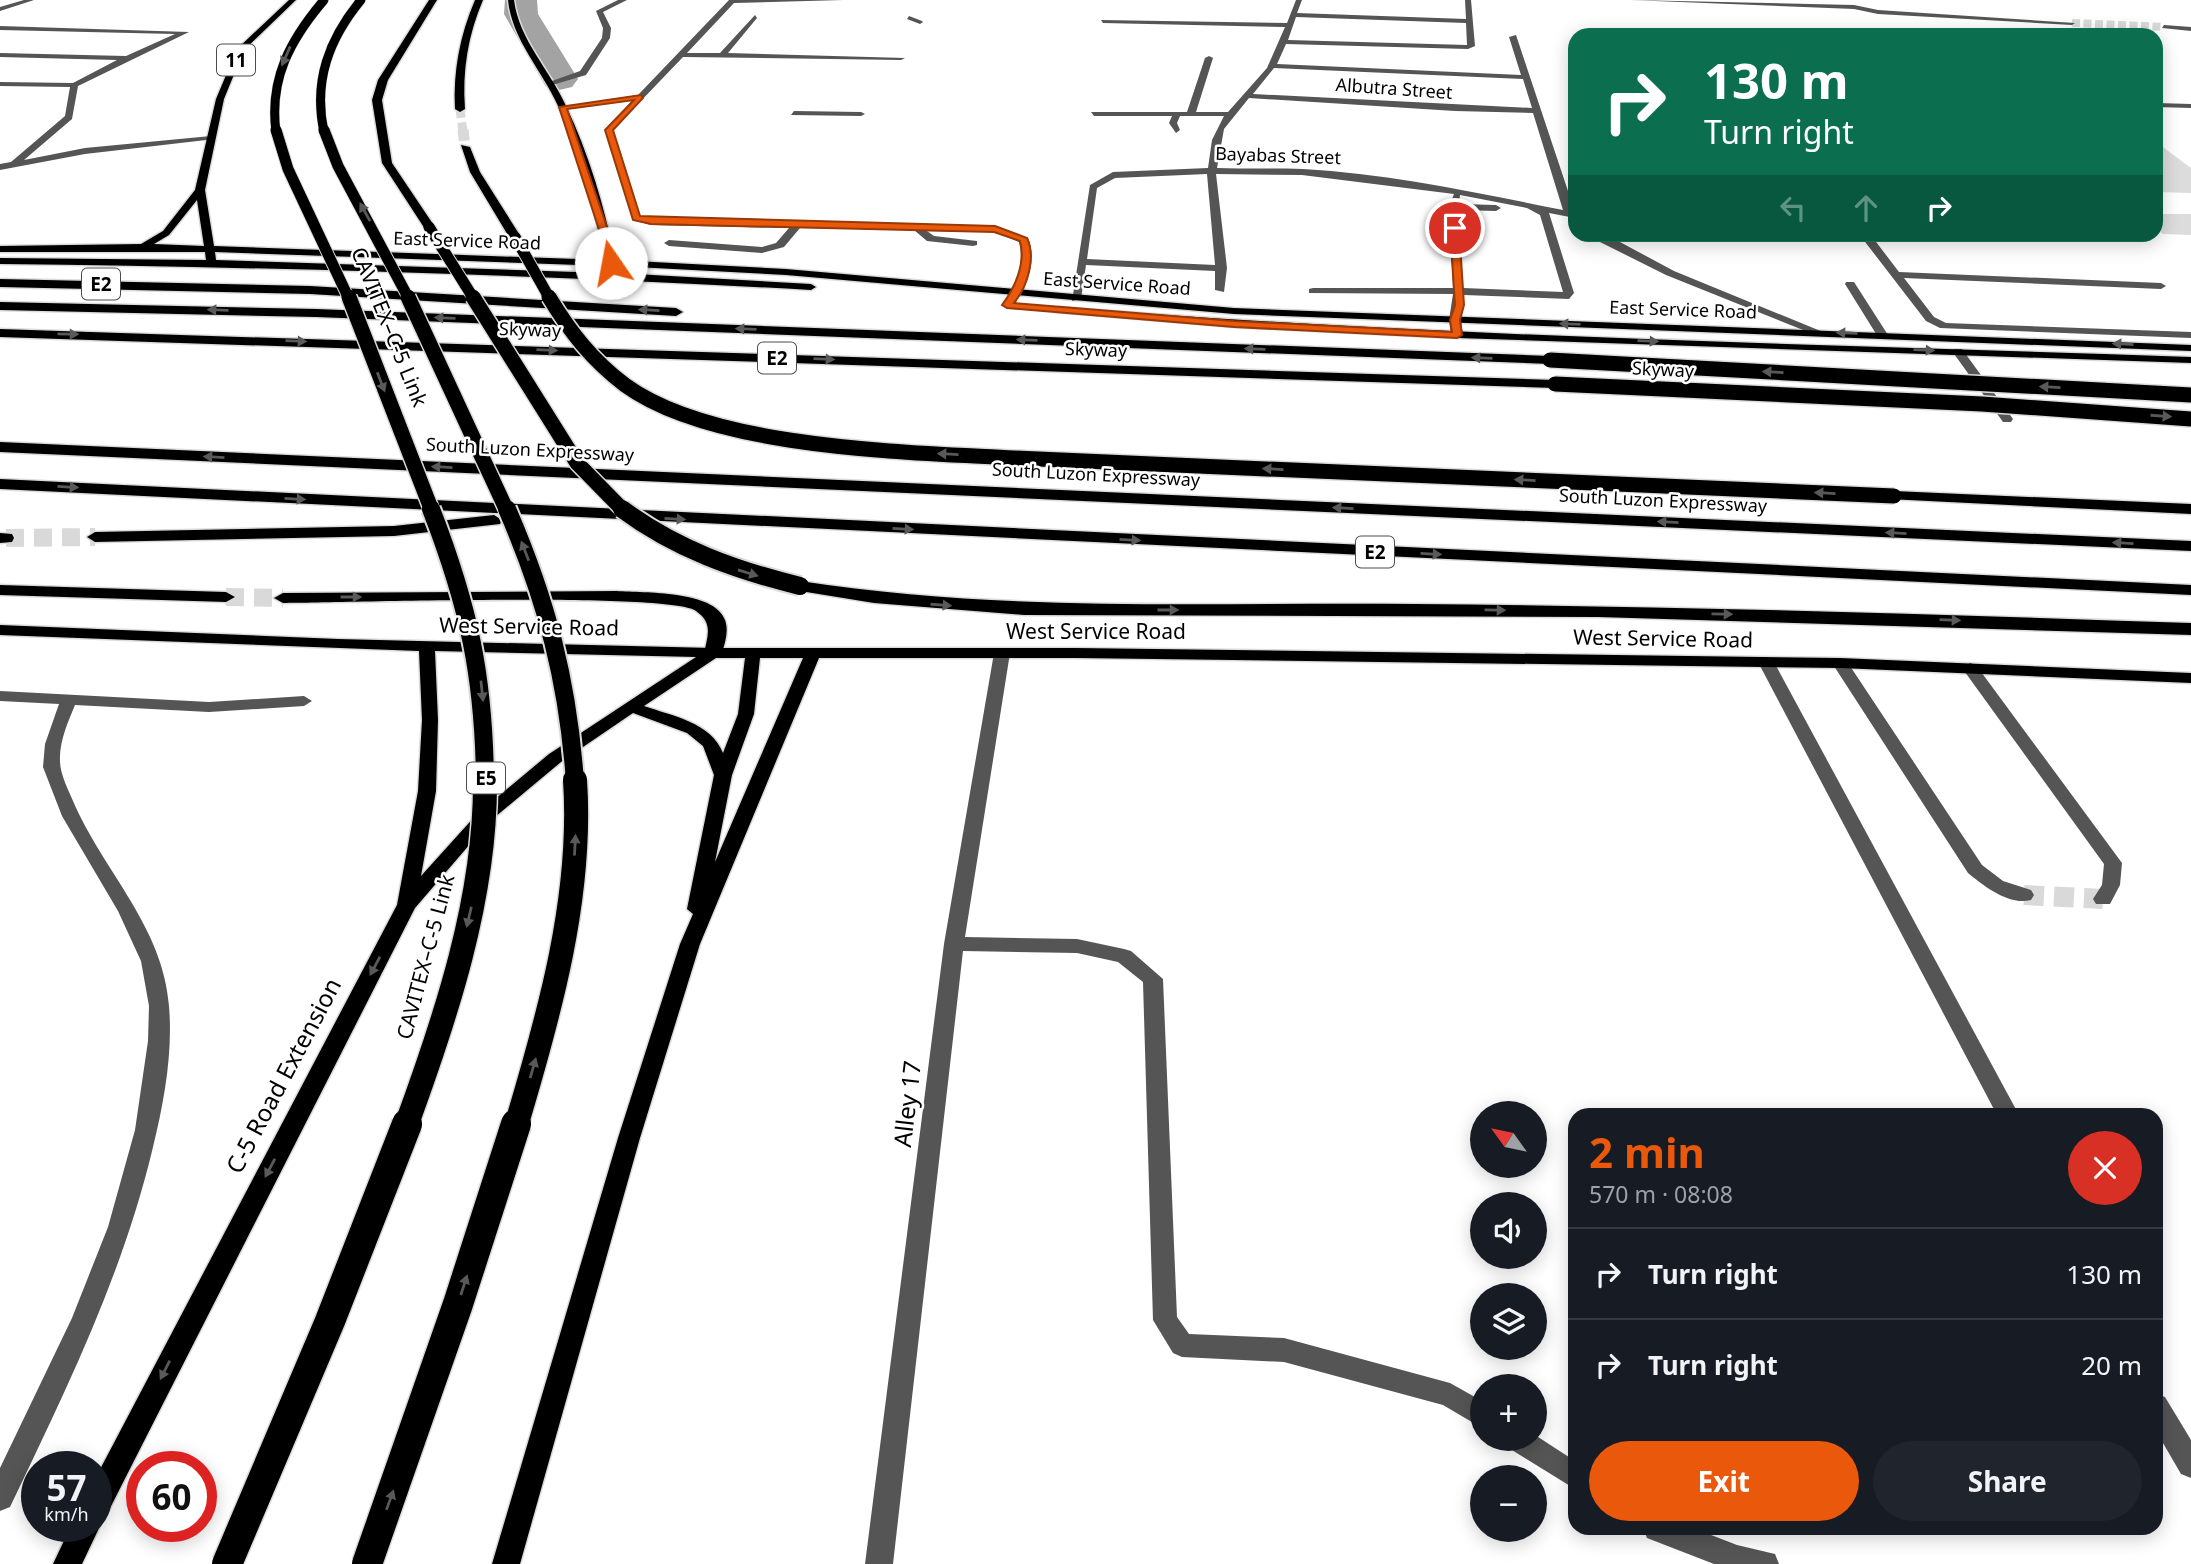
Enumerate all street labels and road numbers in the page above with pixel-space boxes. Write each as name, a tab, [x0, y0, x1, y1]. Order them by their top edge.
road number: 11	[217, 44, 255, 76]
street label: Albutra Street	[1335, 72, 1454, 104]
street label: Bayabas Street	[1215, 141, 1342, 169]
street label: East Service Road	[393, 225, 541, 255]
street label: CAVITEX–C-5 Link	[345, 243, 435, 411]
street label: East Service Road	[1042, 266, 1192, 300]
road number: E2	[82, 268, 120, 300]
street label: East Service Road	[1609, 294, 1757, 324]
street label: Skyway	[499, 316, 562, 342]
street label: Skyway	[1065, 336, 1128, 362]
road number: E2	[758, 342, 796, 374]
street label: Skyway	[1631, 355, 1696, 383]
street label: South Luzon Expressway	[425, 432, 636, 466]
street label: South Luzon Expressway	[991, 457, 1202, 491]
street label: South Luzon Expressway	[1558, 483, 1769, 517]
road number: E2	[1356, 537, 1394, 568]
street label: West Service Road	[439, 610, 619, 642]
street label: West Service Road	[1006, 617, 1186, 645]
street label: West Service Road	[1573, 622, 1753, 654]
road number: E5	[467, 762, 505, 793]
street label: CAVITEX–C-5 Link	[390, 870, 461, 1042]
street label: C-5 Road Extension	[217, 972, 348, 1179]
street label: Alley 17	[885, 1059, 928, 1149]

